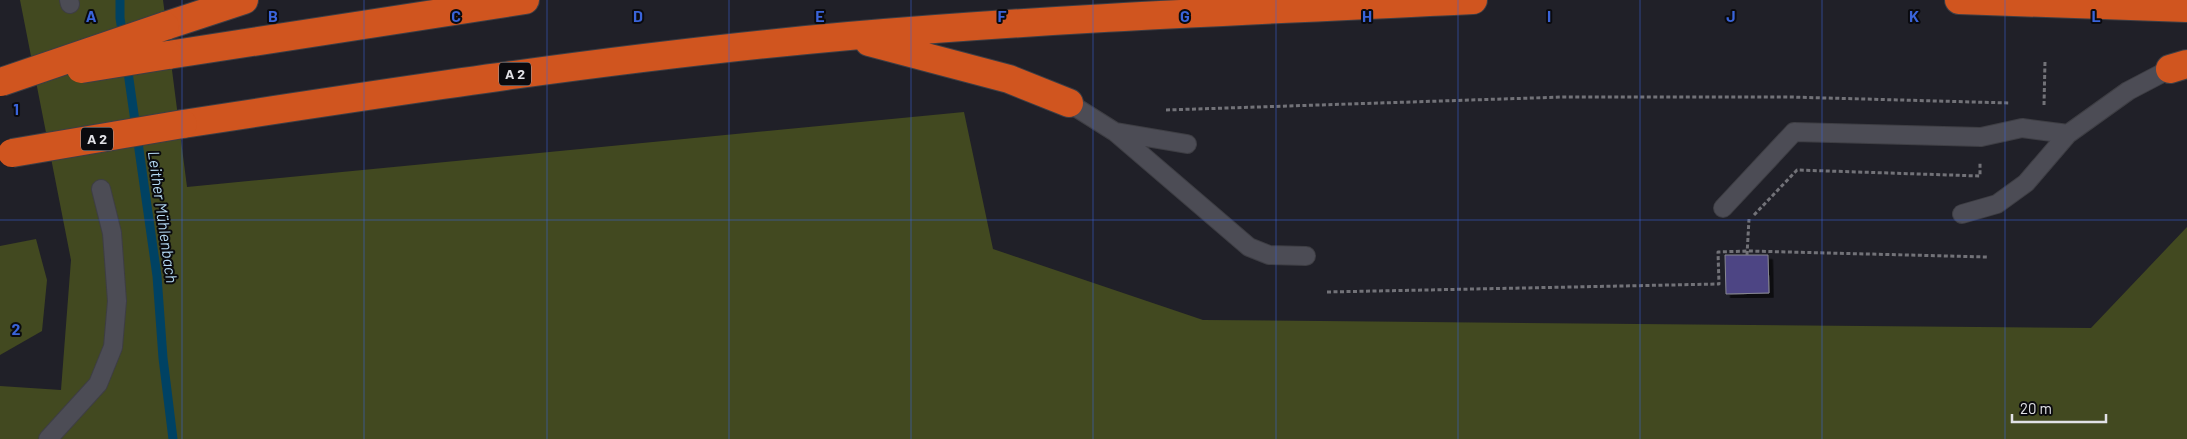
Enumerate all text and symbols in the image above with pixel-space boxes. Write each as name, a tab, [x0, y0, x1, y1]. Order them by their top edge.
text: A	[86, 6, 97, 25]
text: B	[268, 6, 278, 25]
text: C	[451, 6, 461, 25]
text: D	[633, 6, 643, 25]
text: E	[815, 6, 825, 25]
text: F	[998, 6, 1007, 25]
text: G	[1180, 6, 1190, 25]
text: H	[1362, 6, 1372, 25]
text: I	[1547, 6, 1551, 25]
text: J	[1726, 6, 1736, 25]
text: K	[1909, 6, 1919, 25]
text: L	[2091, 6, 2101, 25]
road number: A 2	[499, 62, 531, 86]
text: 1	[13, 99, 19, 118]
road number: A 2	[81, 128, 113, 150]
water label: Leither Mühlenbach	[145, 150, 182, 284]
text: 2	[12, 319, 21, 338]
scale bar	[2012, 392, 2106, 424]
text: 20 m	[2020, 399, 2052, 417]

